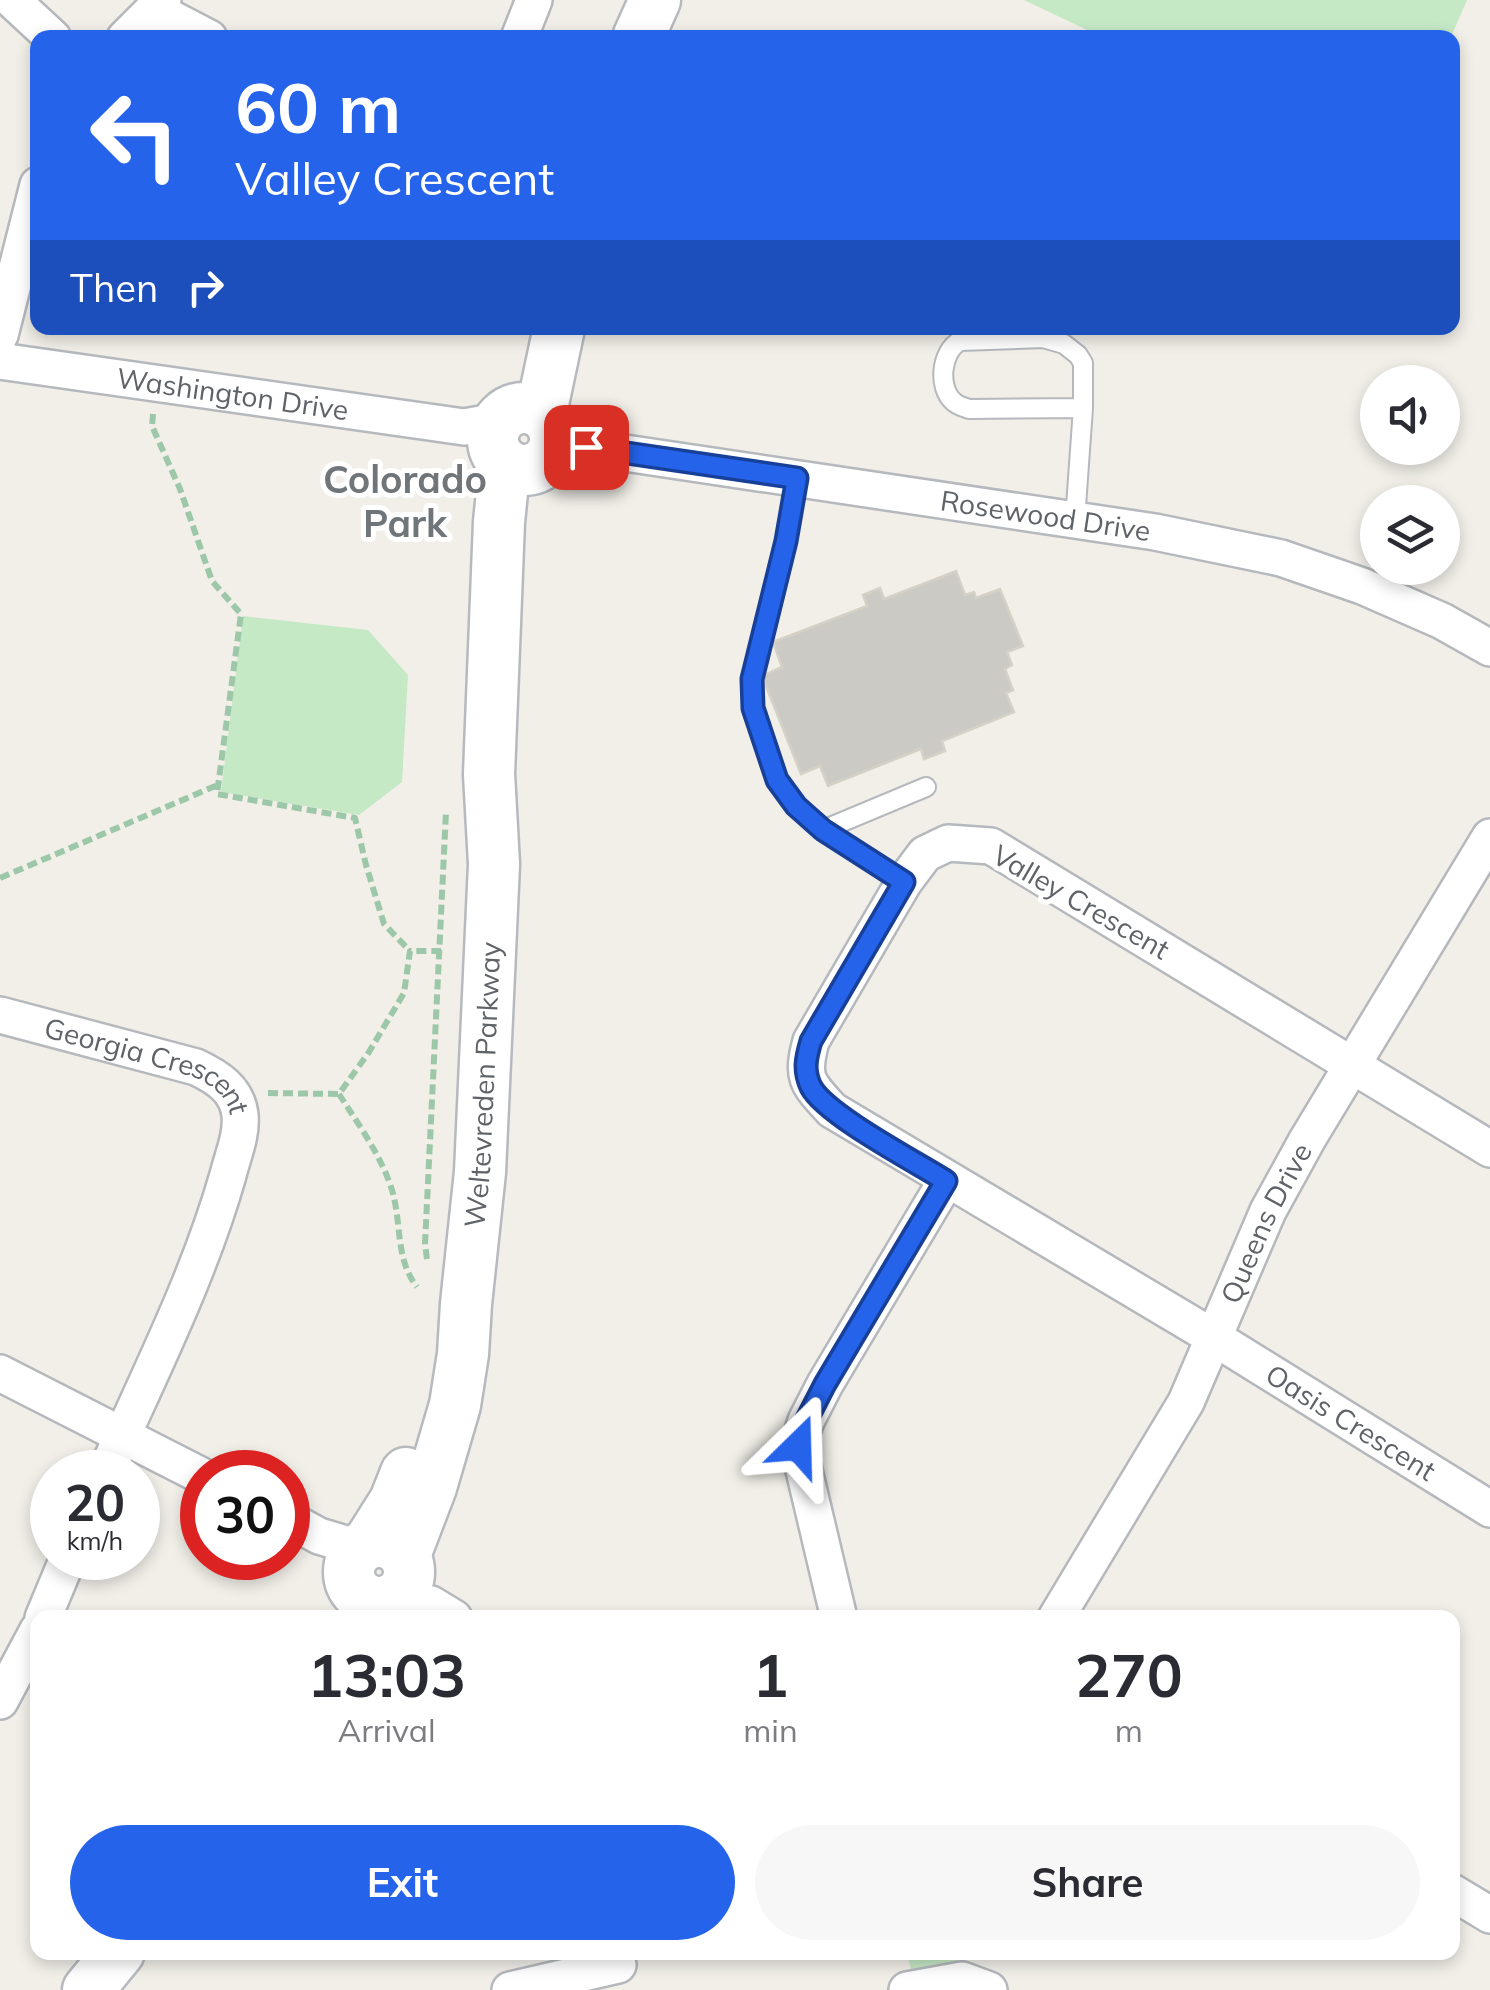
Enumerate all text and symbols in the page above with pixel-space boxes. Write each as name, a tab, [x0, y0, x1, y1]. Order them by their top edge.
text: 60 m	[235, 63, 401, 151]
icon: left	[70, 70, 200, 200]
text: Valley Crescent	[235, 150, 554, 206]
icon: right	[178, 260, 233, 315]
text: Then	[70, 264, 158, 312]
street label: Washington Drive	[115, 360, 351, 427]
map controls	[1360, 365, 1460, 585]
button: sound	[1360, 365, 1460, 465]
pin	[544, 405, 629, 490]
icon: arrive	[559, 420, 614, 475]
district label: Colorado Park	[323, 455, 487, 547]
street label: Rosewood Drive	[938, 482, 1153, 548]
button: layers	[1360, 485, 1460, 585]
street label: Valley Crescent	[987, 837, 1176, 966]
street label: Weltevreden Parkway	[456, 941, 507, 1229]
street label: Georgia Crescent	[41, 1010, 257, 1117]
street label: Queens Drive	[1213, 1137, 1319, 1308]
street label: Oasis Crescent	[1259, 1356, 1442, 1488]
position arrow	[746, 1394, 850, 1498]
speed limit sign: 30	[180, 1450, 310, 1580]
text: 20	[65, 1471, 125, 1534]
text: km/h	[67, 1525, 123, 1556]
text: 13:03	[307, 1637, 466, 1712]
text: 1	[752, 1637, 788, 1712]
text: 270	[1075, 1637, 1183, 1712]
text: Arrival	[338, 1710, 436, 1750]
text: min	[743, 1710, 798, 1750]
text: m	[1115, 1710, 1143, 1750]
button: Exit	[70, 1825, 735, 1940]
button: Share	[755, 1825, 1420, 1940]

